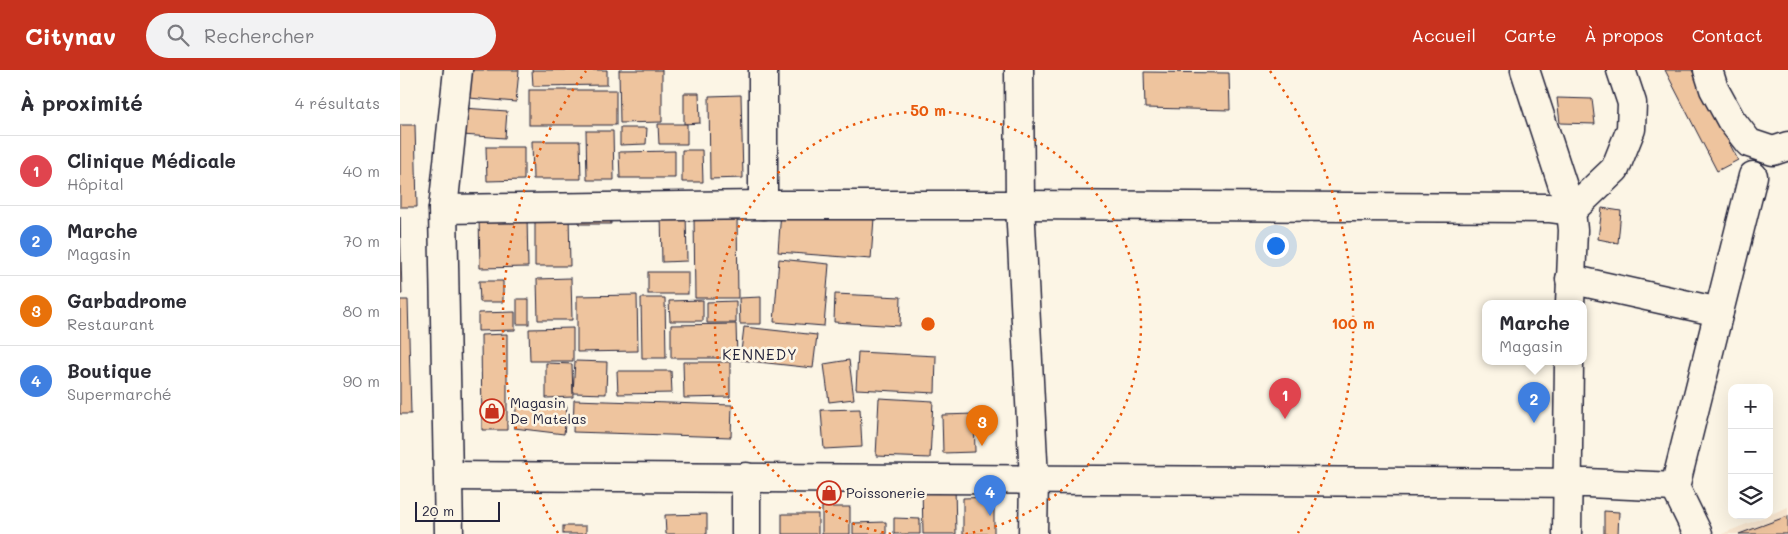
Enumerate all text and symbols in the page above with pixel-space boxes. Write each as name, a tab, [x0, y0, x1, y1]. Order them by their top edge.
search box	[146, 13, 496, 58]
text: Citynav	[25, 20, 116, 51]
icon: search	[164, 21, 192, 49]
text: Rechercher	[204, 23, 314, 48]
text: Accueil	[1411, 23, 1476, 47]
text: Carte	[1504, 23, 1556, 47]
text: À propos	[1584, 23, 1664, 47]
text: Contact	[1692, 23, 1763, 47]
text: À proximité	[20, 89, 143, 116]
text: 4 résultats	[295, 92, 380, 113]
text: 50 m	[910, 100, 946, 120]
text: Clinique Médicale	[67, 148, 236, 173]
text: 1	[32, 160, 40, 181]
text: 40 m	[343, 160, 380, 181]
text: Hôpital	[67, 173, 124, 194]
text: Marche	[67, 218, 138, 243]
text: 2	[32, 230, 40, 251]
text: 70 m	[343, 230, 380, 251]
your location	[1263, 233, 1289, 259]
text: Magasin	[67, 243, 131, 264]
text: Garbadrome	[67, 288, 187, 313]
text: 3	[31, 300, 41, 321]
text: 80 m	[343, 300, 380, 321]
popup	[1482, 300, 1587, 365]
text: Marche	[1499, 310, 1570, 335]
text: Restaurant	[67, 313, 155, 334]
text: 100 m	[1331, 313, 1375, 333]
centre of rings	[919, 315, 937, 333]
text: Magasin	[1499, 335, 1563, 356]
district label: KENNEDY	[722, 344, 798, 364]
text: Boutique	[67, 358, 152, 383]
text: 4	[31, 370, 41, 391]
text: 90 m	[343, 370, 380, 391]
pin: 1	[1269, 378, 1301, 419]
pin: 2	[1518, 382, 1550, 423]
text: Supermarché	[67, 383, 172, 404]
map controls	[1728, 384, 1773, 519]
button: +	[1728, 384, 1773, 429]
place label: Magasin De Matelas	[510, 393, 587, 428]
shop icon: Magasin De Matelas	[479, 398, 505, 424]
pin: 3	[966, 405, 998, 446]
button: −	[1728, 429, 1773, 474]
button: layers	[1728, 474, 1773, 519]
pin: 4	[974, 475, 1006, 516]
shop icon: Poissonerie	[816, 480, 842, 506]
place label: Poissonerie	[846, 483, 925, 502]
scale bar	[415, 499, 500, 522]
text: 20 m	[422, 501, 454, 520]

